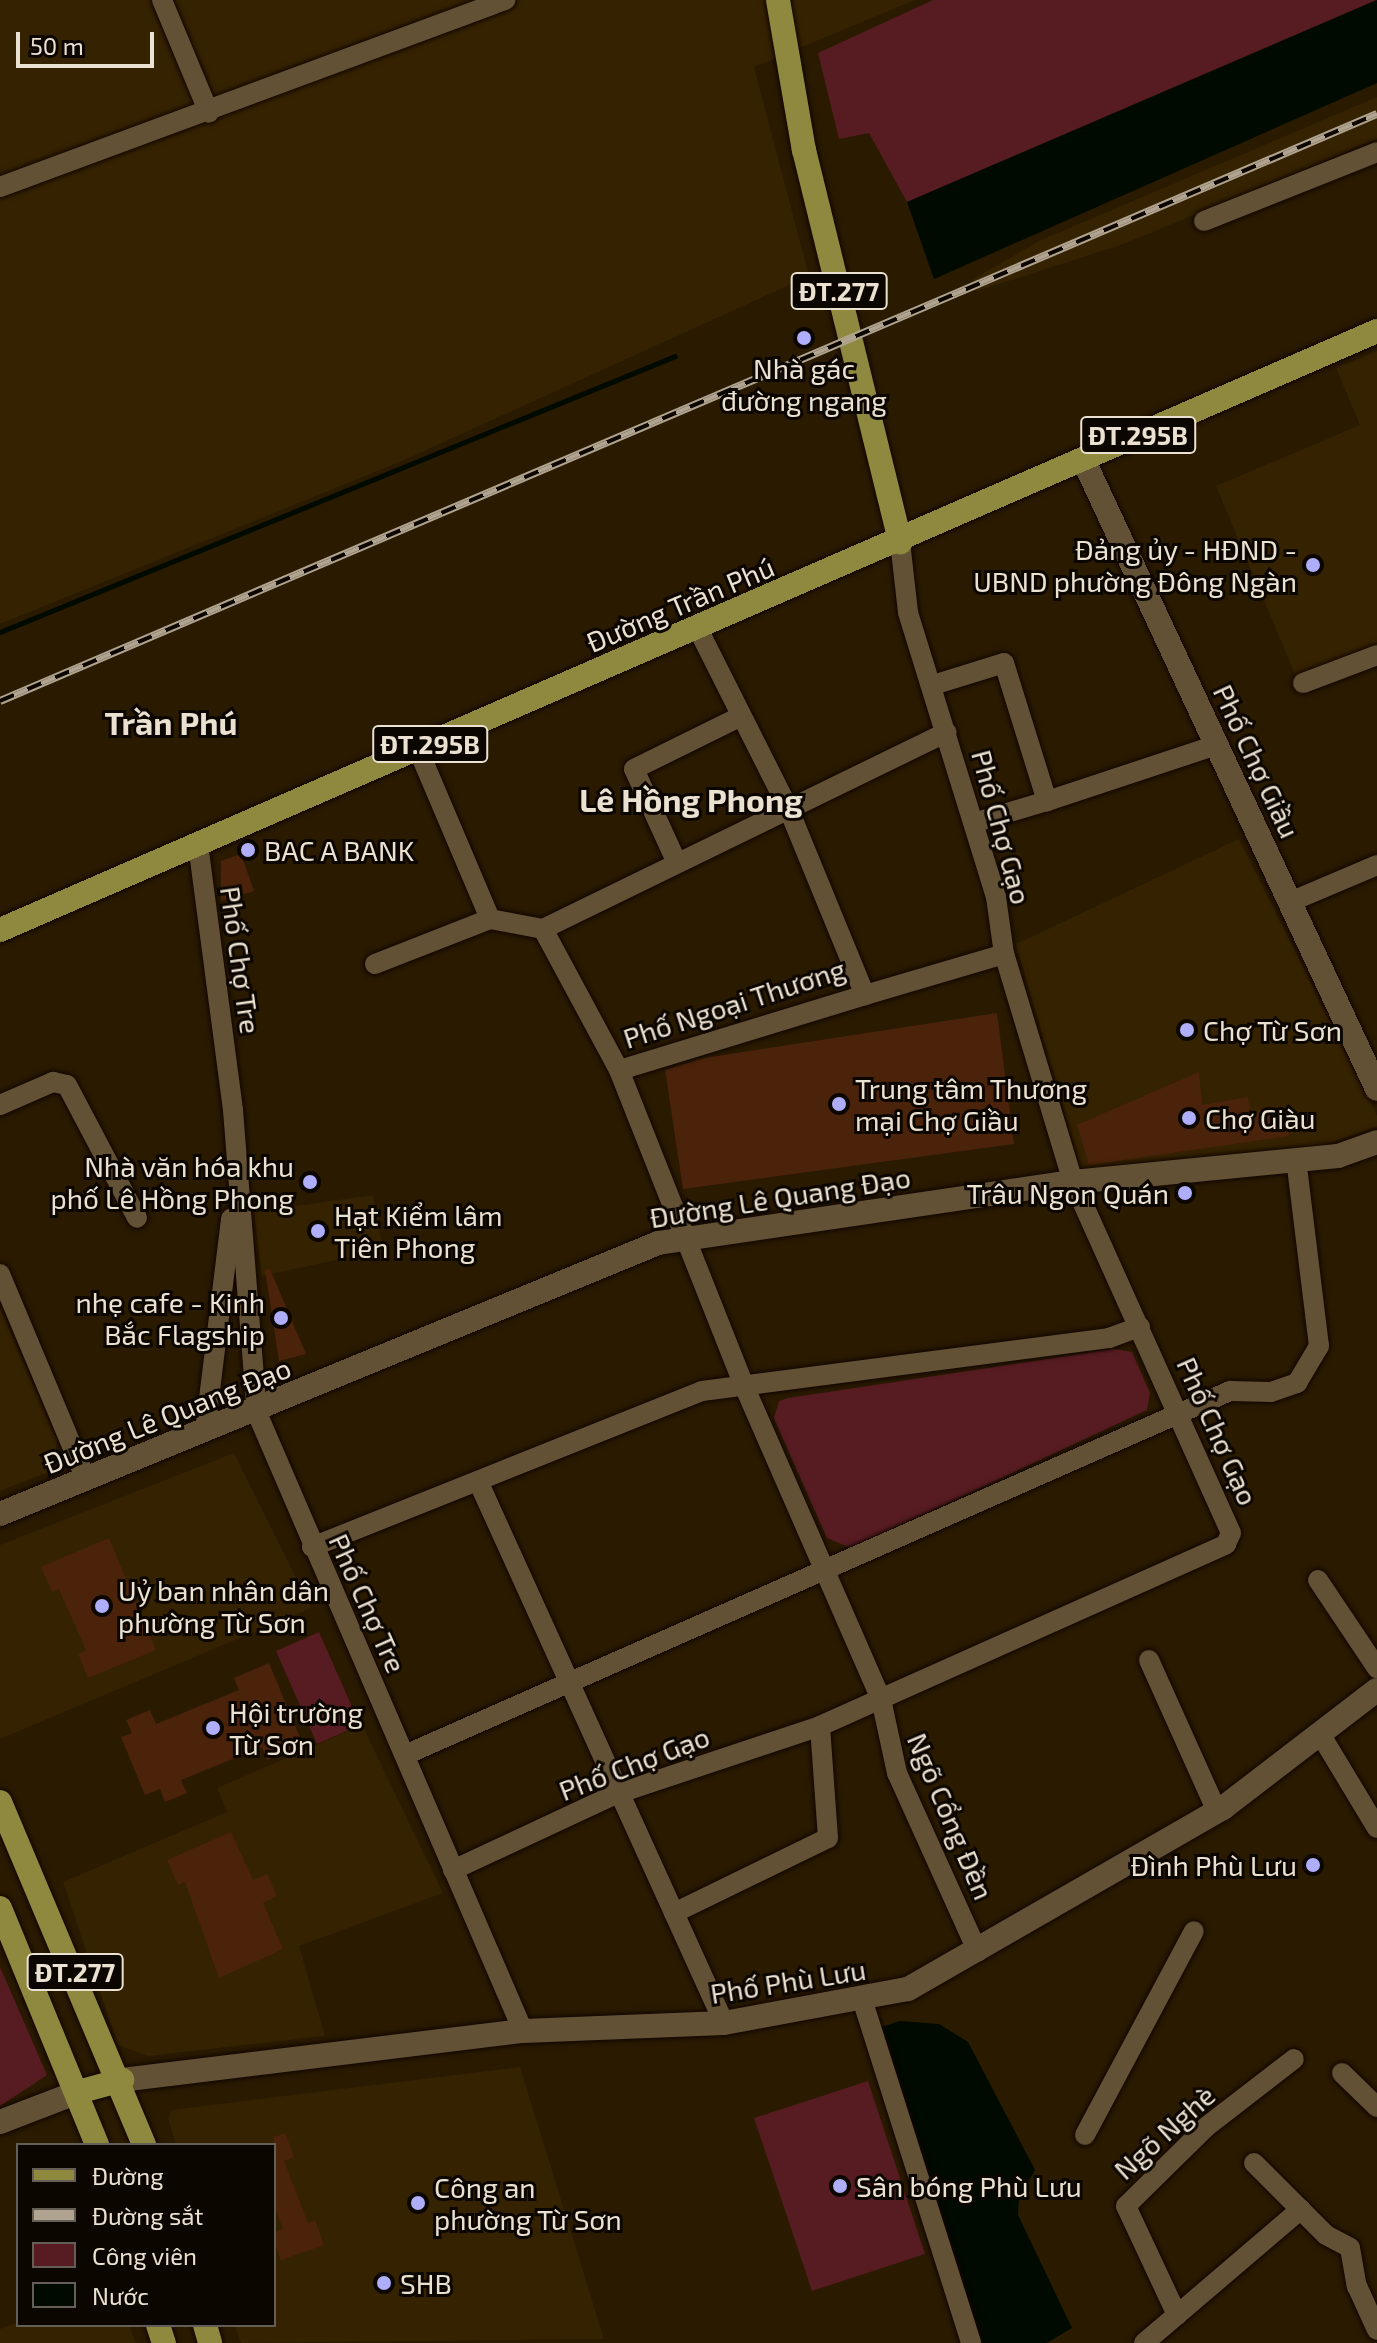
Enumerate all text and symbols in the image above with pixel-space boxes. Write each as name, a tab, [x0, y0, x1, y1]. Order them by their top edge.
scale bar	[20, 16, 158, 66]
text: 50 m	[30, 31, 84, 60]
road number: ĐT.277	[789, 269, 889, 313]
marker: Nhà gác đường ngang	[795, 329, 813, 347]
place label: Nhà gác đường ngang	[721, 351, 887, 417]
road number: ĐT.295B	[1080, 413, 1196, 457]
place label: Đảng ủy - HĐND - UBND phường Đông Ngàn	[973, 532, 1297, 598]
street label: Đường Trần Phú	[581, 549, 779, 659]
marker: Đảng ủy - HĐND - UBND phường Đông Ngàn	[1304, 556, 1322, 574]
street label: Phố Chợ Giầu	[1207, 679, 1307, 843]
district label: Trần Phú	[105, 703, 237, 741]
road number: ĐT.295B	[372, 722, 488, 766]
street label: Phố Chợ Gạo	[965, 746, 1039, 908]
district label: Lê Hồng Phong	[579, 780, 803, 818]
place label: BAC A BANK	[264, 833, 416, 867]
marker: BAC A BANK	[239, 841, 257, 859]
street label: Phố Chợ Tre	[214, 884, 268, 1036]
street label: Phố Ngoại Thương	[618, 951, 850, 1055]
place label: Chợ Từ Sơn	[1203, 1013, 1343, 1047]
marker: Chợ Từ Sơn	[1178, 1021, 1196, 1039]
place label: Trung tâm Thương mại Chợ Giầu	[855, 1071, 1088, 1137]
marker: Trung tâm Thương mại Chợ Giầu	[830, 1095, 848, 1113]
place label: Chợ Giàu	[1205, 1101, 1316, 1135]
marker: Chợ Giàu	[1180, 1109, 1198, 1127]
place label: Nhà văn hóa khu phố Lê Hồng Phong	[50, 1149, 294, 1215]
street label: Đường Lê Quang Đạo	[647, 1160, 913, 1234]
marker: Nhà văn hóa khu phố Lê Hồng Phong	[301, 1173, 319, 1191]
place label: Trâu Ngon Quán	[967, 1176, 1169, 1210]
marker: Trâu Ngon Quán	[1176, 1184, 1194, 1202]
place label: Hạt Kiểm lâm Tiên Phong	[334, 1198, 503, 1264]
marker: Hạt Kiểm lâm Tiên Phong	[309, 1222, 327, 1240]
place label: nhẹ cafe - Kinh Bắc Flagship	[76, 1285, 265, 1351]
marker: nhẹ cafe - Kinh Bắc Flagship	[272, 1309, 290, 1327]
street label: Đường Lê Quang Đạo	[38, 1350, 296, 1480]
street label: Phố Chợ Gạo	[1170, 1352, 1266, 1510]
street label: Phố Chợ Tre	[322, 1528, 414, 1678]
place label: Uỷ ban nhân dân phường Từ Sơn	[118, 1573, 330, 1639]
marker: Uỷ ban nhân dân phường Từ Sơn	[93, 1597, 111, 1615]
place label: Hội trường Từ Sơn	[229, 1695, 364, 1761]
marker: Hội trường Từ Sơn	[204, 1719, 222, 1737]
street label: Phố Chợ Gạo	[554, 1719, 714, 1807]
street label: Ngõ Cổng Đền	[901, 1728, 1001, 1904]
place label: Đình Phù Lưu	[1130, 1848, 1297, 1882]
marker: Đình Phù Lưu	[1304, 1856, 1322, 1874]
road number: ĐT.277	[25, 1950, 125, 1994]
street label: Phố Phù Lưu	[708, 1952, 868, 2010]
street label: Ngõ Nghè	[1107, 2078, 1221, 2186]
legend	[16, 2143, 276, 2327]
text: Đường	[92, 2161, 164, 2190]
place label: Sân bóng Phù Lưu	[856, 2169, 1082, 2203]
place label: Công an phường Từ Sơn	[434, 2170, 622, 2236]
marker: Sân bóng Phù Lưu	[831, 2177, 849, 2195]
marker: Công an phường Từ Sơn	[409, 2194, 427, 2212]
text: Đường sắt	[92, 2201, 203, 2230]
text: Công viên	[92, 2241, 197, 2270]
place label: SHB	[400, 2266, 452, 2300]
marker: SHB	[375, 2274, 393, 2292]
text: Nước	[92, 2281, 149, 2310]

